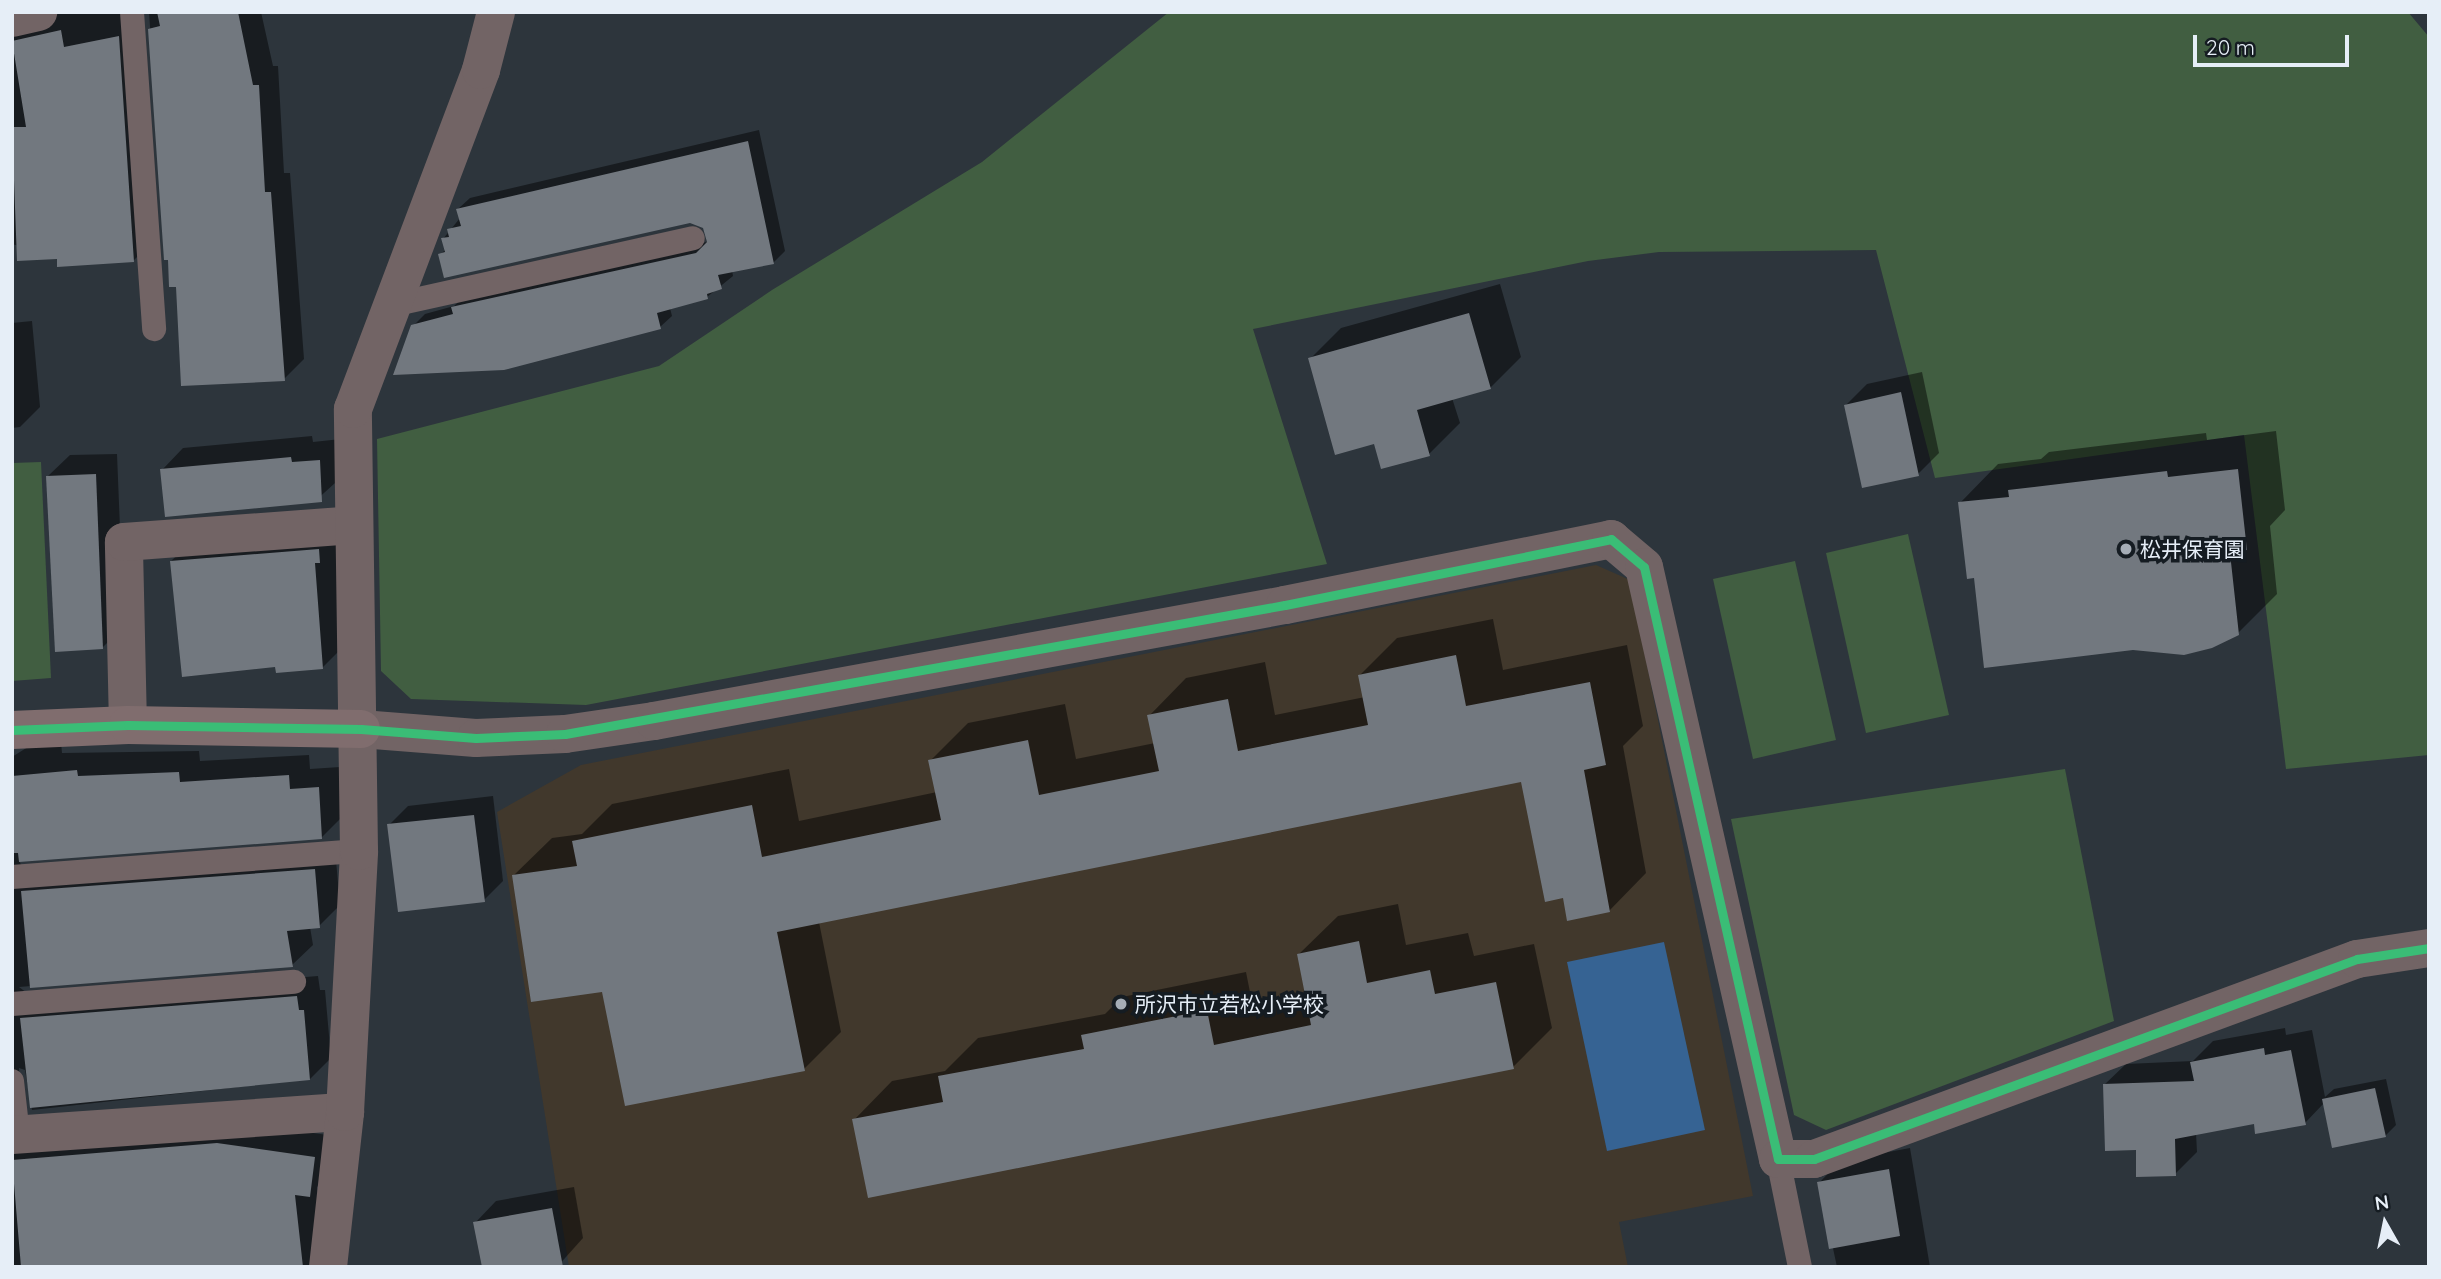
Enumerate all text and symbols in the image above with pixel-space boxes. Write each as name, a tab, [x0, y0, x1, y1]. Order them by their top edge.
scale bar	[2196, 21, 2352, 65]
text: 20 m	[2206, 34, 2255, 60]
place label: 松井保育園	[2140, 536, 2245, 562]
marker: 松井保育園	[2118, 541, 2134, 557]
place label: 所沢市立若松小学校	[1135, 991, 1324, 1017]
marker: 所沢市立若松小学校	[1113, 996, 1129, 1012]
north arrow	[2350, 1188, 2420, 1258]
text: N	[2373, 1189, 2390, 1215]

